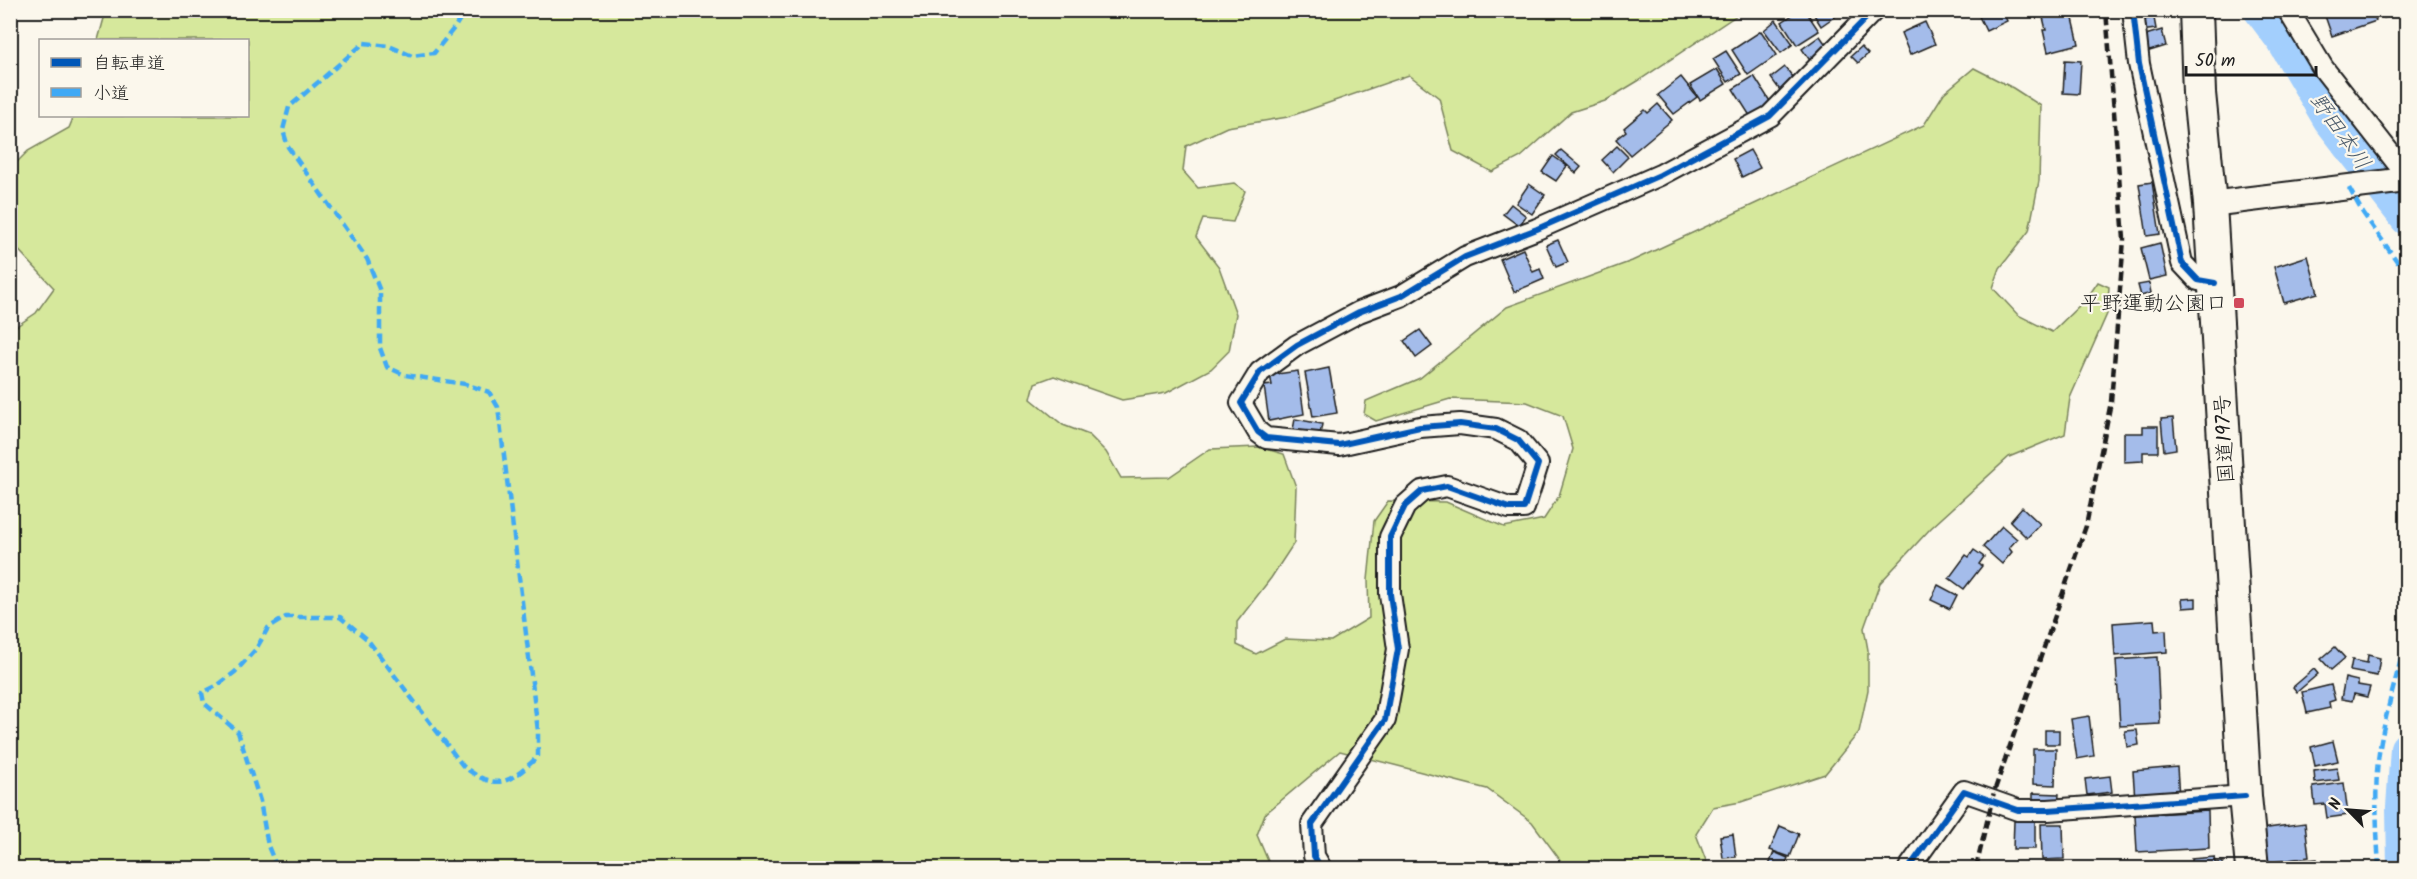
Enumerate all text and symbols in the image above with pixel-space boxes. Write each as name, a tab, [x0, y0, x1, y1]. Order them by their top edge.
legend	[39, 39, 249, 117]
scale bar	[2186, 39, 2316, 77]
text: 50 m	[2195, 47, 2235, 76]
text: 自転車道	[93, 50, 165, 79]
text: 小道	[93, 80, 129, 109]
water label: 野田本川	[2299, 86, 2379, 179]
place label: 平野運動公園口	[2080, 288, 2227, 321]
marker: 平野運動公園口	[2232, 296, 2246, 310]
street label: 国道197号	[2207, 393, 2244, 484]
north arrow	[2318, 780, 2378, 840]
text: N	[2322, 794, 2349, 814]

